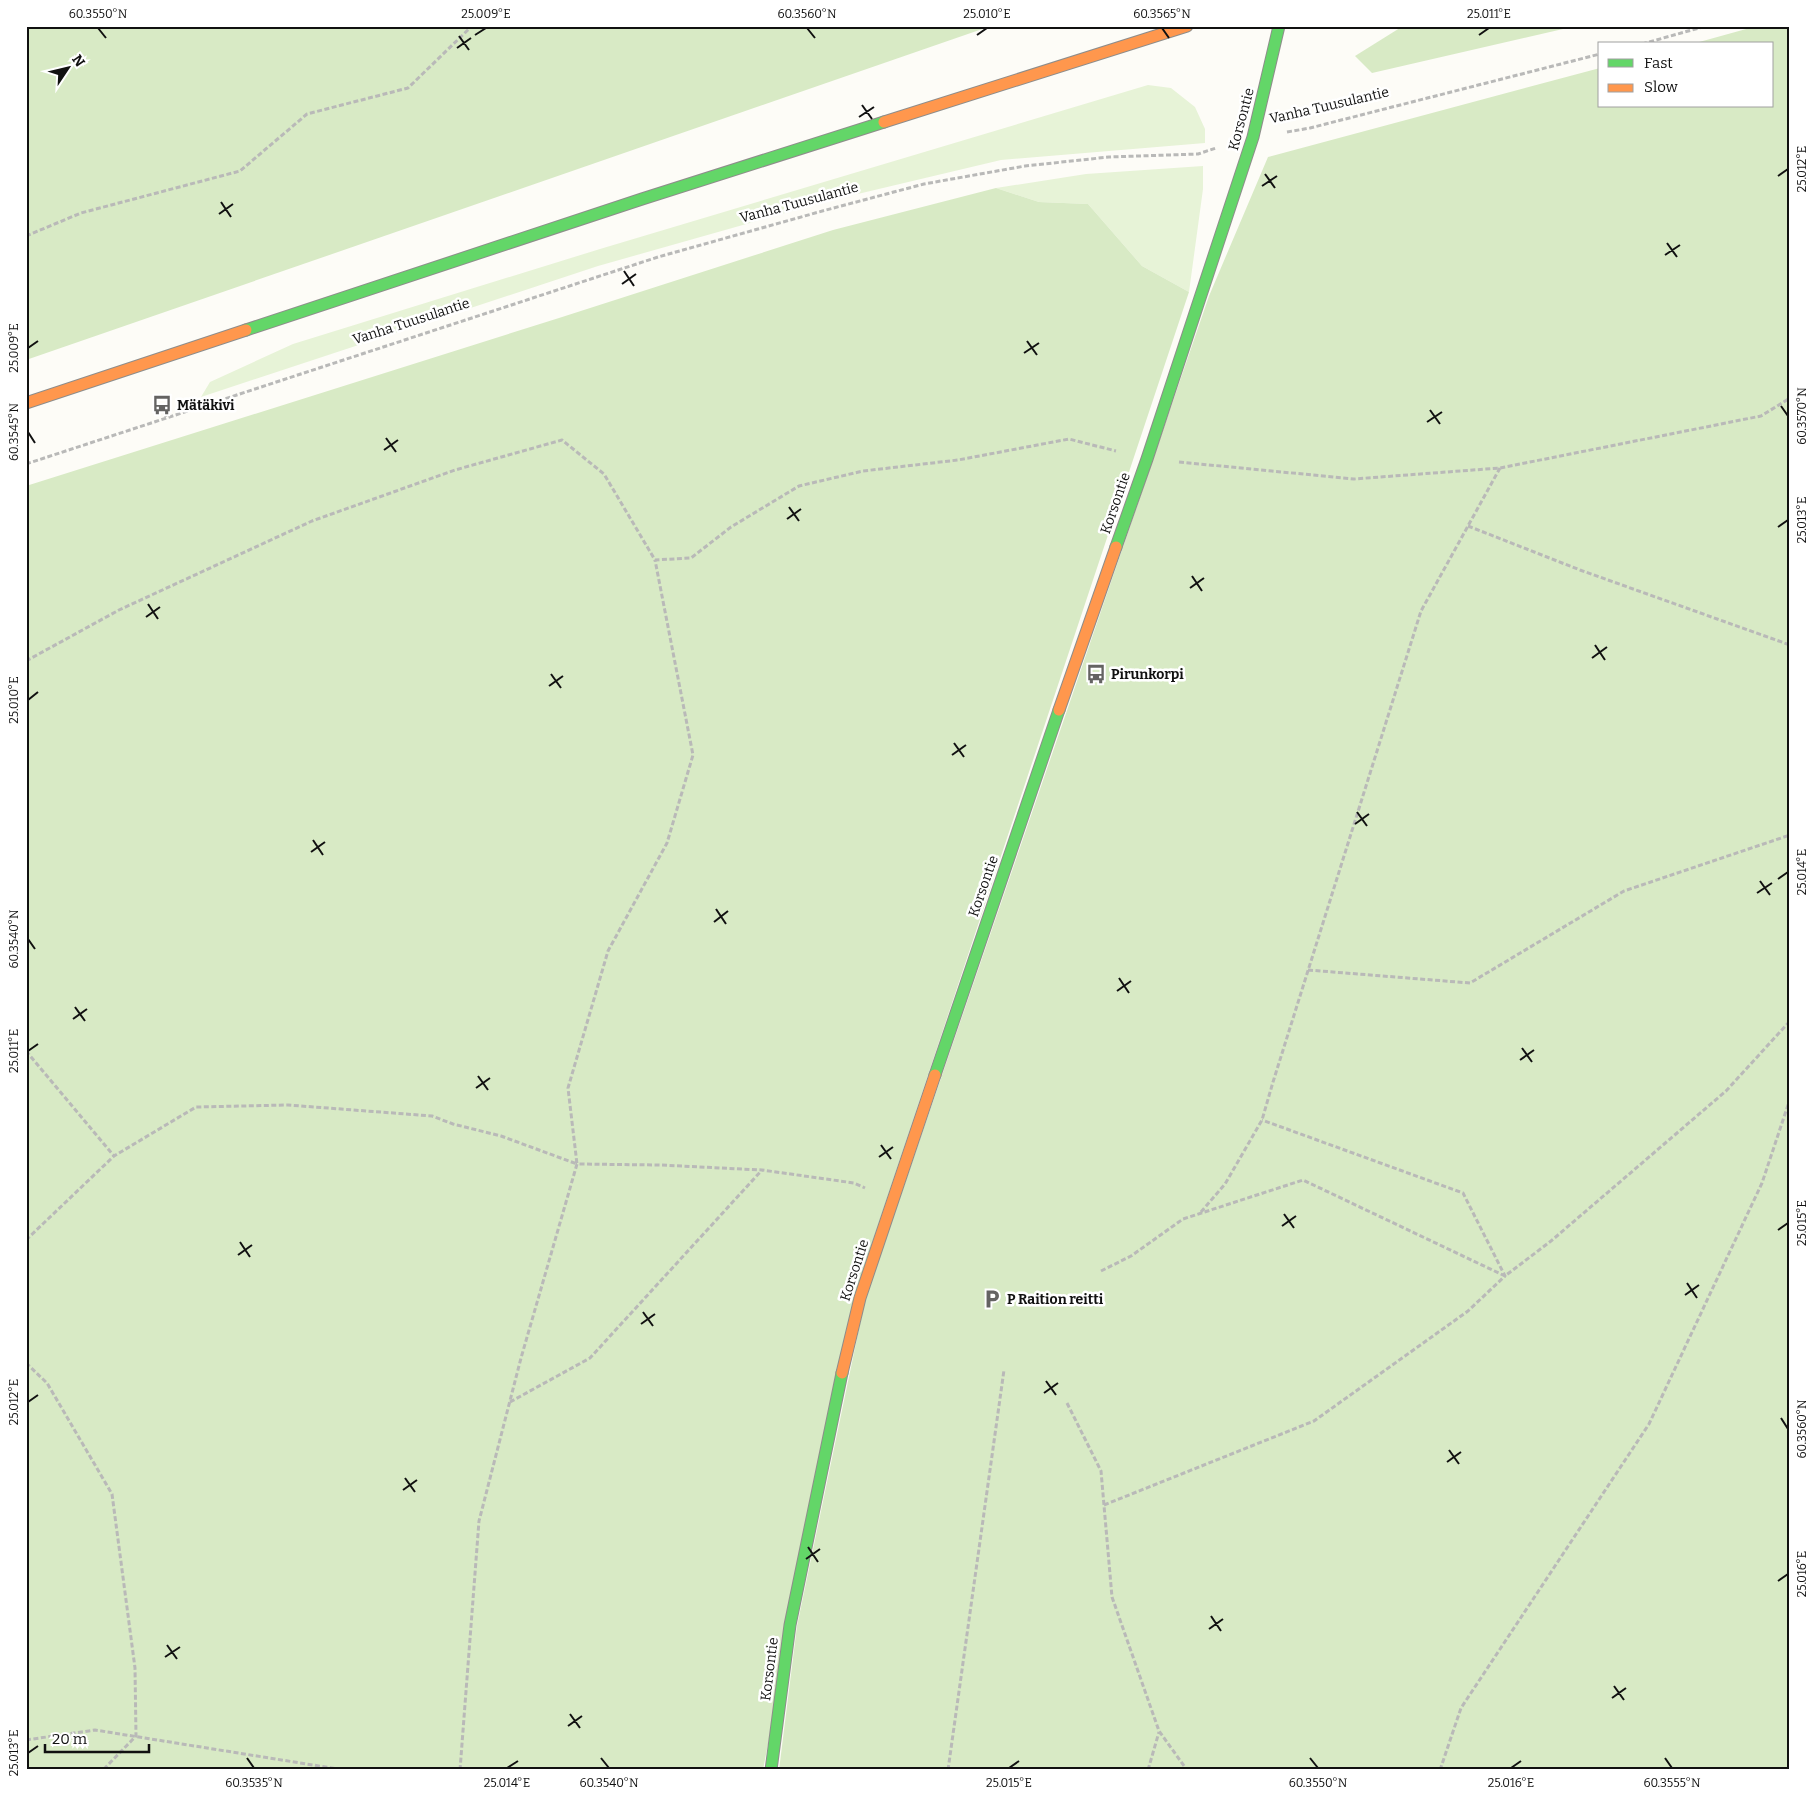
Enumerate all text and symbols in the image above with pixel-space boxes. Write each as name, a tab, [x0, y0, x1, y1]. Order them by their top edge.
text: 60.3550°N	[69, 7, 128, 21]
text: 25.009°E	[461, 7, 511, 21]
text: 60.3560°N	[777, 7, 837, 21]
text: 25.010°E	[963, 7, 1011, 21]
text: 60.3565°N	[1133, 7, 1191, 21]
text: 25.011°E	[1467, 7, 1511, 21]
north arrow	[42, 42, 92, 92]
legend	[1598, 42, 1774, 108]
text: N	[68, 52, 88, 70]
text: Fast	[1644, 54, 1673, 72]
text: Slow	[1644, 78, 1679, 96]
street label: Vanha Tuusulantie	[1268, 83, 1391, 128]
street label: Korsontie	[1225, 86, 1258, 152]
text: 25.012°E	[1795, 146, 1809, 192]
street label: Vanha Tuusulantie	[738, 178, 860, 226]
street label: Vanha Tuusulantie	[350, 295, 472, 348]
text: 25.009°E	[7, 323, 21, 373]
text: 60.3570°N	[1795, 387, 1809, 445]
bus stop icon: Mätäkivi	[151, 394, 173, 416]
place label: Mätäkivi	[177, 397, 235, 414]
text: 60.3545°N	[7, 403, 21, 461]
street label: Korsontie	[1097, 470, 1134, 536]
text: 25.013°E	[1795, 497, 1809, 543]
bus stop icon: Pirunkorpi	[1085, 663, 1107, 685]
place label: Pirunkorpi	[1111, 666, 1184, 683]
text: 25.010°E	[7, 676, 21, 724]
text: 25.014°E	[1795, 849, 1809, 895]
street label: Korsontie	[965, 853, 1002, 919]
text: 60.3540°N	[7, 909, 21, 969]
text: 25.011°E	[7, 1029, 21, 1073]
text: 25.015°E	[1795, 1200, 1809, 1246]
street label: Korsontie	[837, 1237, 872, 1303]
parking icon: P Raition reitti	[981, 1288, 1003, 1310]
place label: P Raition reitti	[1007, 1291, 1104, 1308]
text: 25.012°E	[7, 1379, 21, 1425]
text: 60.3560°N	[1795, 1399, 1809, 1459]
text: 25.016°E	[1795, 1551, 1809, 1597]
street label: Korsontie	[757, 1636, 782, 1702]
scale bar	[45, 1721, 149, 1753]
text: 25.013°E	[7, 1730, 21, 1776]
text: 20 m	[52, 1730, 88, 1748]
text: 60.3535°N	[225, 1776, 283, 1790]
text: 25.014°E	[484, 1776, 530, 1790]
text: 60.3540°N	[579, 1776, 639, 1790]
text: 25.015°E	[986, 1776, 1032, 1790]
text: 60.3550°N	[1289, 1776, 1348, 1790]
text: 25.016°E	[1488, 1776, 1534, 1790]
text: 60.3555°N	[1643, 1776, 1701, 1790]

